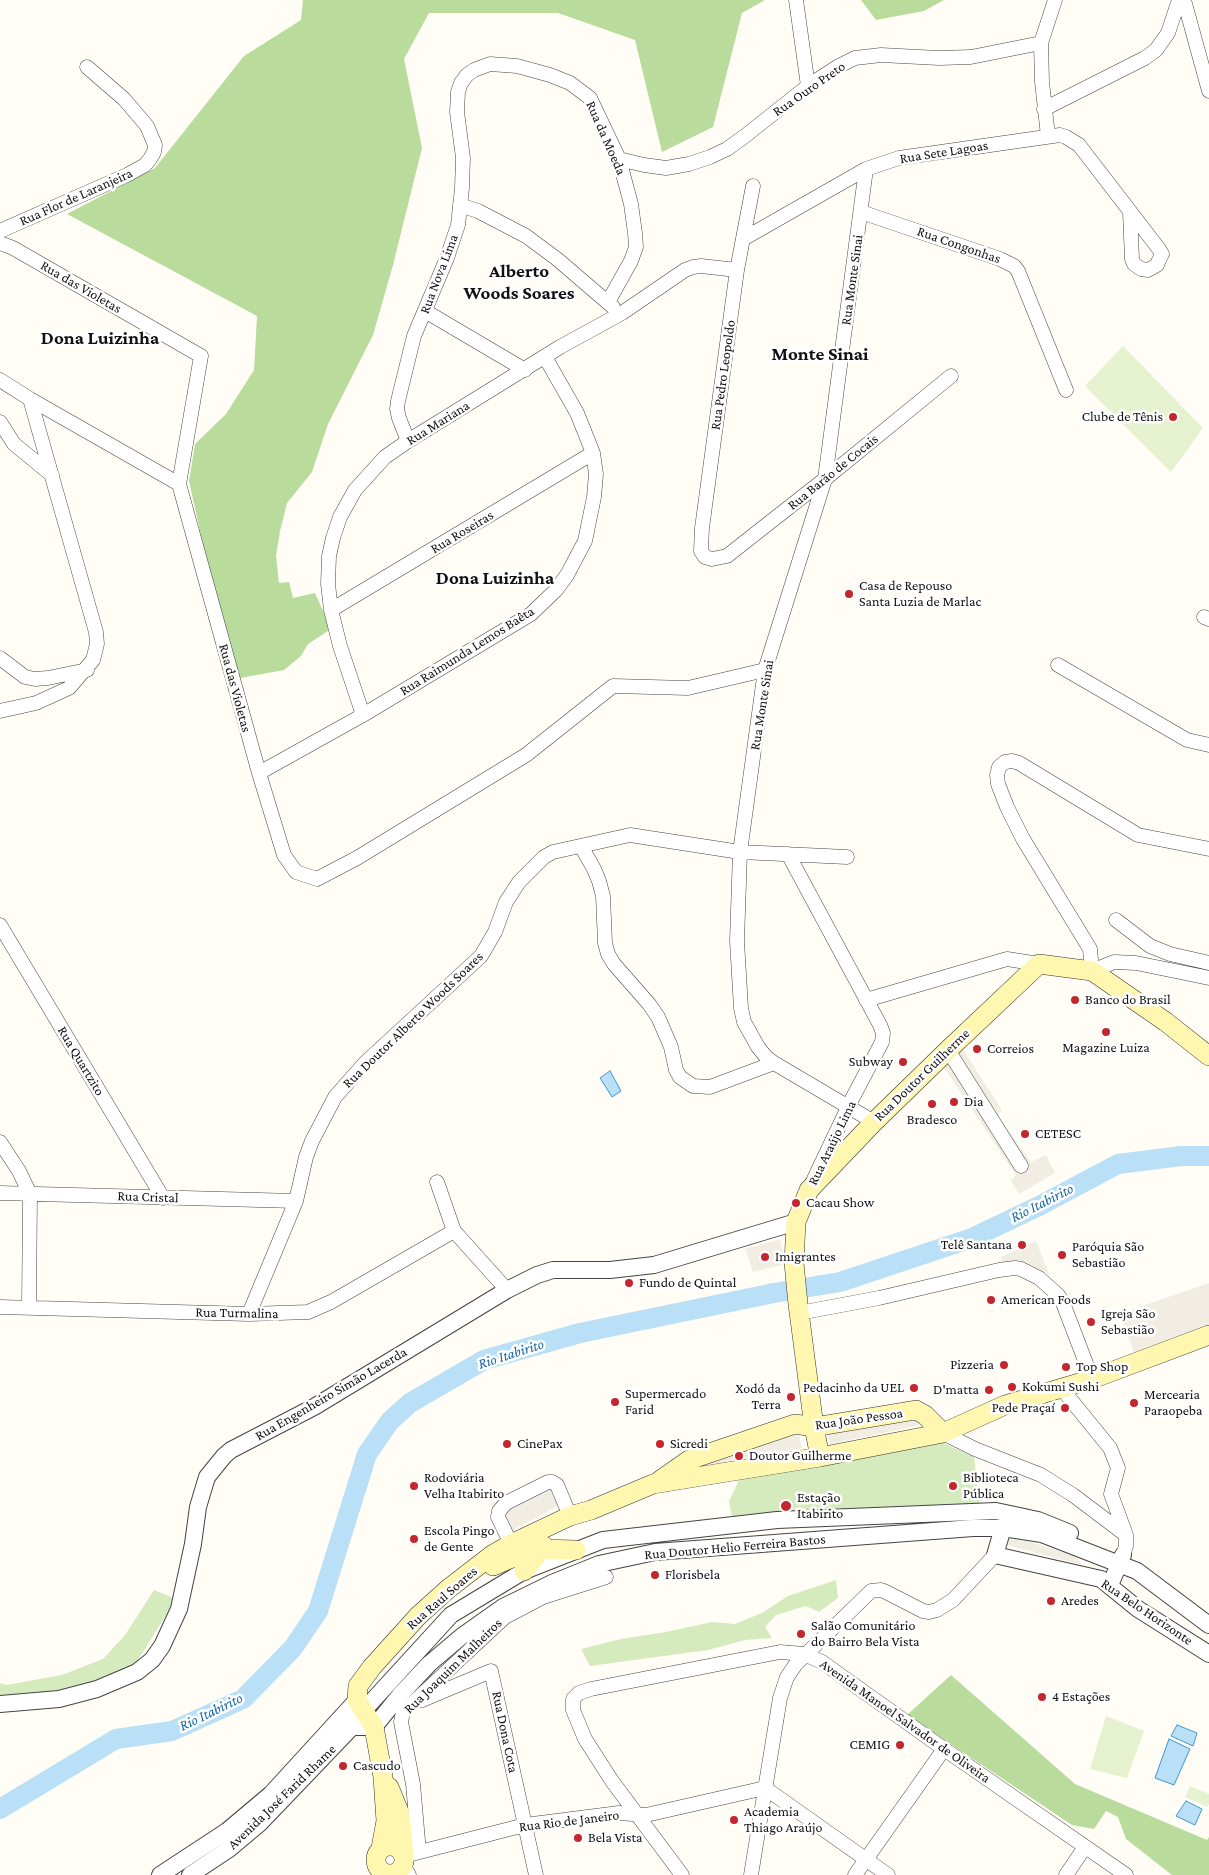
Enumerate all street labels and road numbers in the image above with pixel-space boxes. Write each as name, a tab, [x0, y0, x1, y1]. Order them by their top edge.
street label: Rua Ouro Preto	[770, 58, 848, 120]
street label: Rua da Moeda	[582, 98, 630, 178]
street label: Rua Sete Lagoas	[899, 137, 989, 167]
street label: Rua Flor de Laranjeira	[17, 165, 135, 229]
street label: Rua Congonhas	[915, 223, 1003, 267]
street label: Rua Nova Lima	[416, 232, 462, 316]
street label: Rua Monte Sinai	[837, 234, 867, 326]
street label: Rua das Violetas	[37, 257, 125, 317]
street label: Rua Pedro Leopoldo	[707, 319, 739, 431]
street label: Rua Mariana	[403, 397, 473, 449]
street label: Rua Barão de Cocais	[784, 430, 882, 514]
street label: Rua Roseiras	[427, 507, 497, 557]
street label: Rua Raimunda Lemos Baêta	[397, 603, 537, 699]
street label: Rua das Violetas	[215, 642, 255, 734]
street label: Rua Monte Sinai	[747, 659, 777, 751]
street label: Rua Doutor Alberto Woods Soares	[339, 948, 487, 1092]
street label: Rua Quartzito	[54, 1023, 108, 1099]
street label: Rua Doutor Guilherme	[871, 1025, 973, 1125]
street label: Rua Araújo Lima	[804, 1098, 860, 1188]
street label: Rua Cristal	[117, 1188, 179, 1206]
street label: Rua Turmalina	[195, 1304, 279, 1322]
street label: Rua Engenheiro Simão Lacerda	[252, 1344, 410, 1444]
street label: Rua João Pessoa	[814, 1405, 904, 1433]
street label: Rua Doutor Helio Ferreira Bastos	[644, 1531, 826, 1563]
street label: Rua Raul Soares	[403, 1563, 481, 1633]
street label: Rua Belo Horizonte	[1098, 1575, 1196, 1649]
street label: Rua Joaquim Malheiros	[400, 1615, 506, 1717]
street label: Avenida Manoel Salvador de Oliveira	[816, 1655, 994, 1787]
street label: Rua Dona Cota	[488, 1690, 522, 1774]
street label: Avenida José Farid Rhame	[224, 1741, 340, 1853]
street label: Rua Rio de Janeiro	[518, 1807, 620, 1835]

